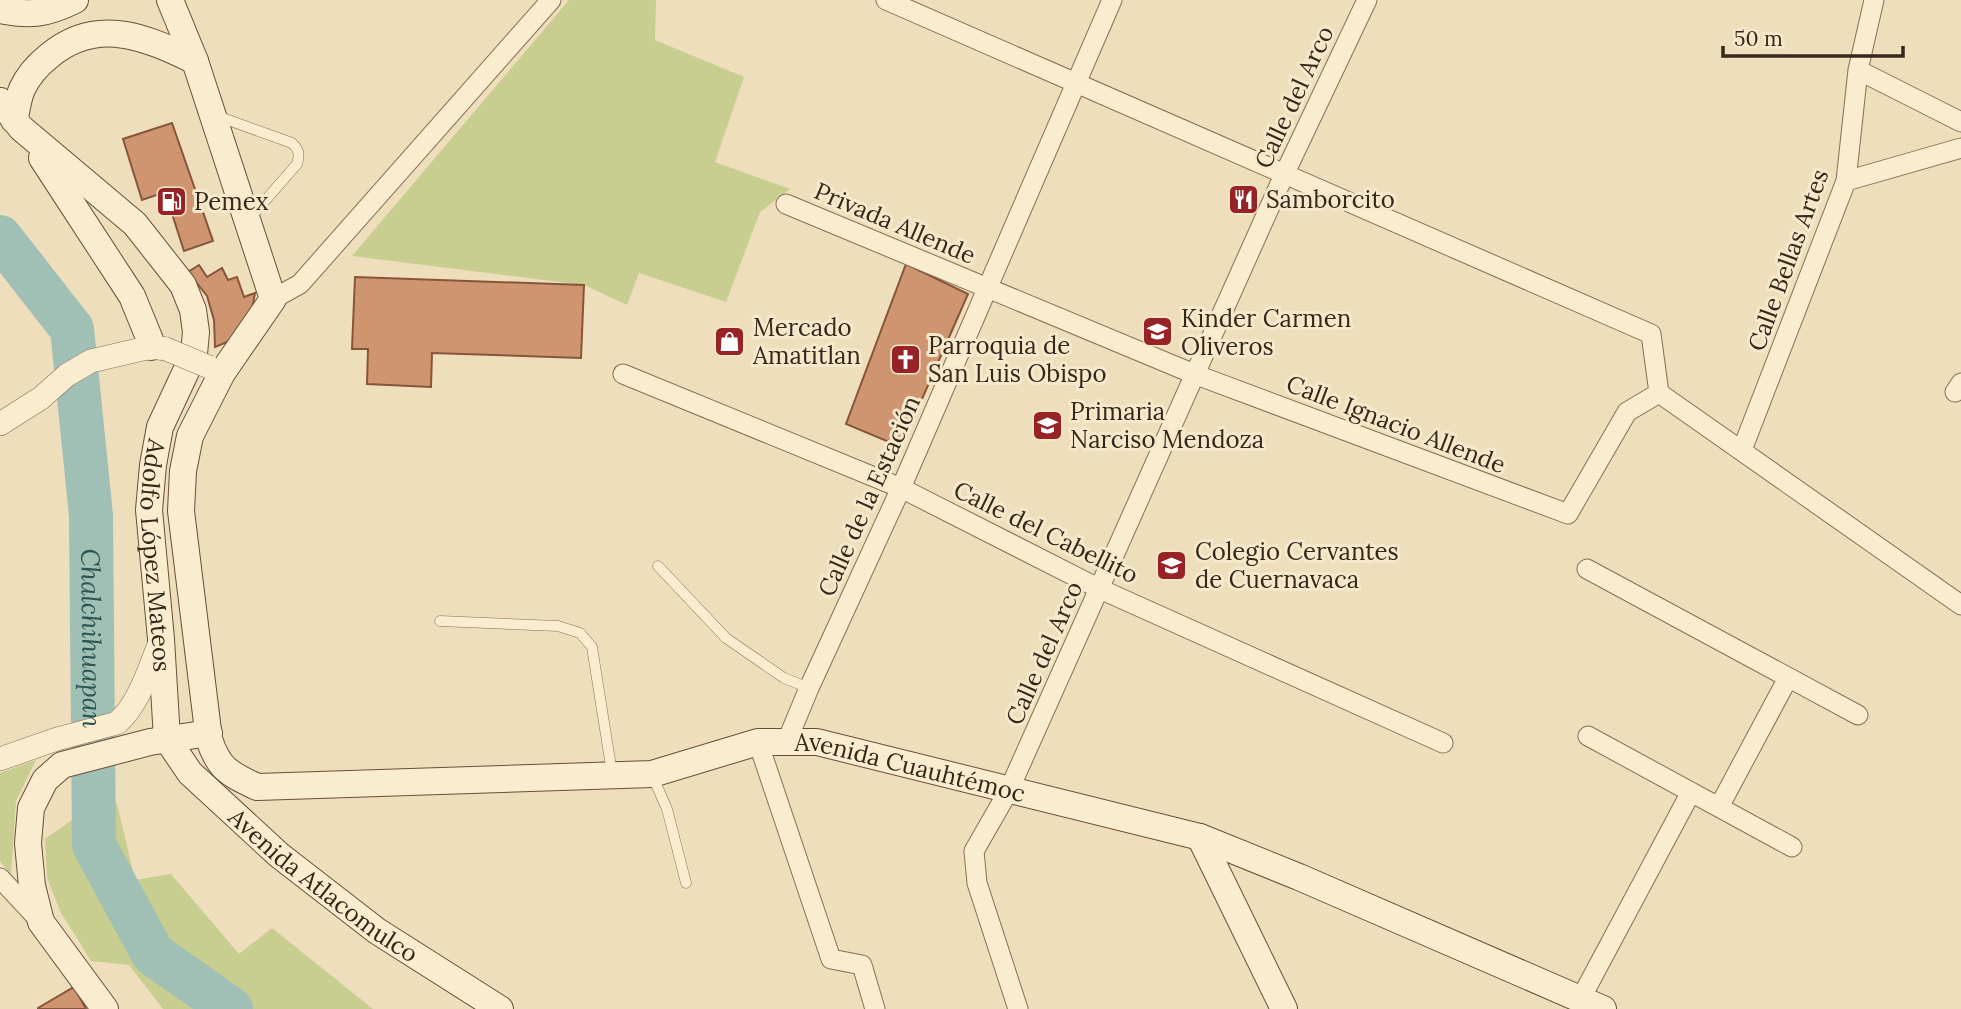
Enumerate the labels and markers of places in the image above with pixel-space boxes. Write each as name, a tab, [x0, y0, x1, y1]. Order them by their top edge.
restaurant icon: Samborcito	[1226, 182, 1260, 216]
fuel station icon: Pemex	[154, 184, 188, 218]
place label: Samborcito	[1266, 184, 1395, 215]
place label: Pemex	[194, 186, 269, 217]
place label: Kinder Carmen Oliveros	[1181, 303, 1351, 362]
place label: Mercado Amatitlan	[752, 312, 861, 371]
school or university icon: Kinder Carmen Oliveros	[1141, 315, 1175, 349]
shop icon: Mercado Amatitlan	[713, 324, 747, 358]
place label: Parroquia de San Luis Obispo	[928, 330, 1107, 389]
church icon: Parroquia de San Luis Obispo	[888, 342, 922, 376]
place label: Primaria Narciso Mendoza	[1070, 396, 1264, 455]
school or university icon: Primaria Narciso Mendoza	[1030, 408, 1064, 442]
place label: Colegio Cervantes de Cuernavaca	[1195, 536, 1399, 595]
school or university icon: Colegio Cervantes de Cuernavaca	[1155, 548, 1189, 582]

